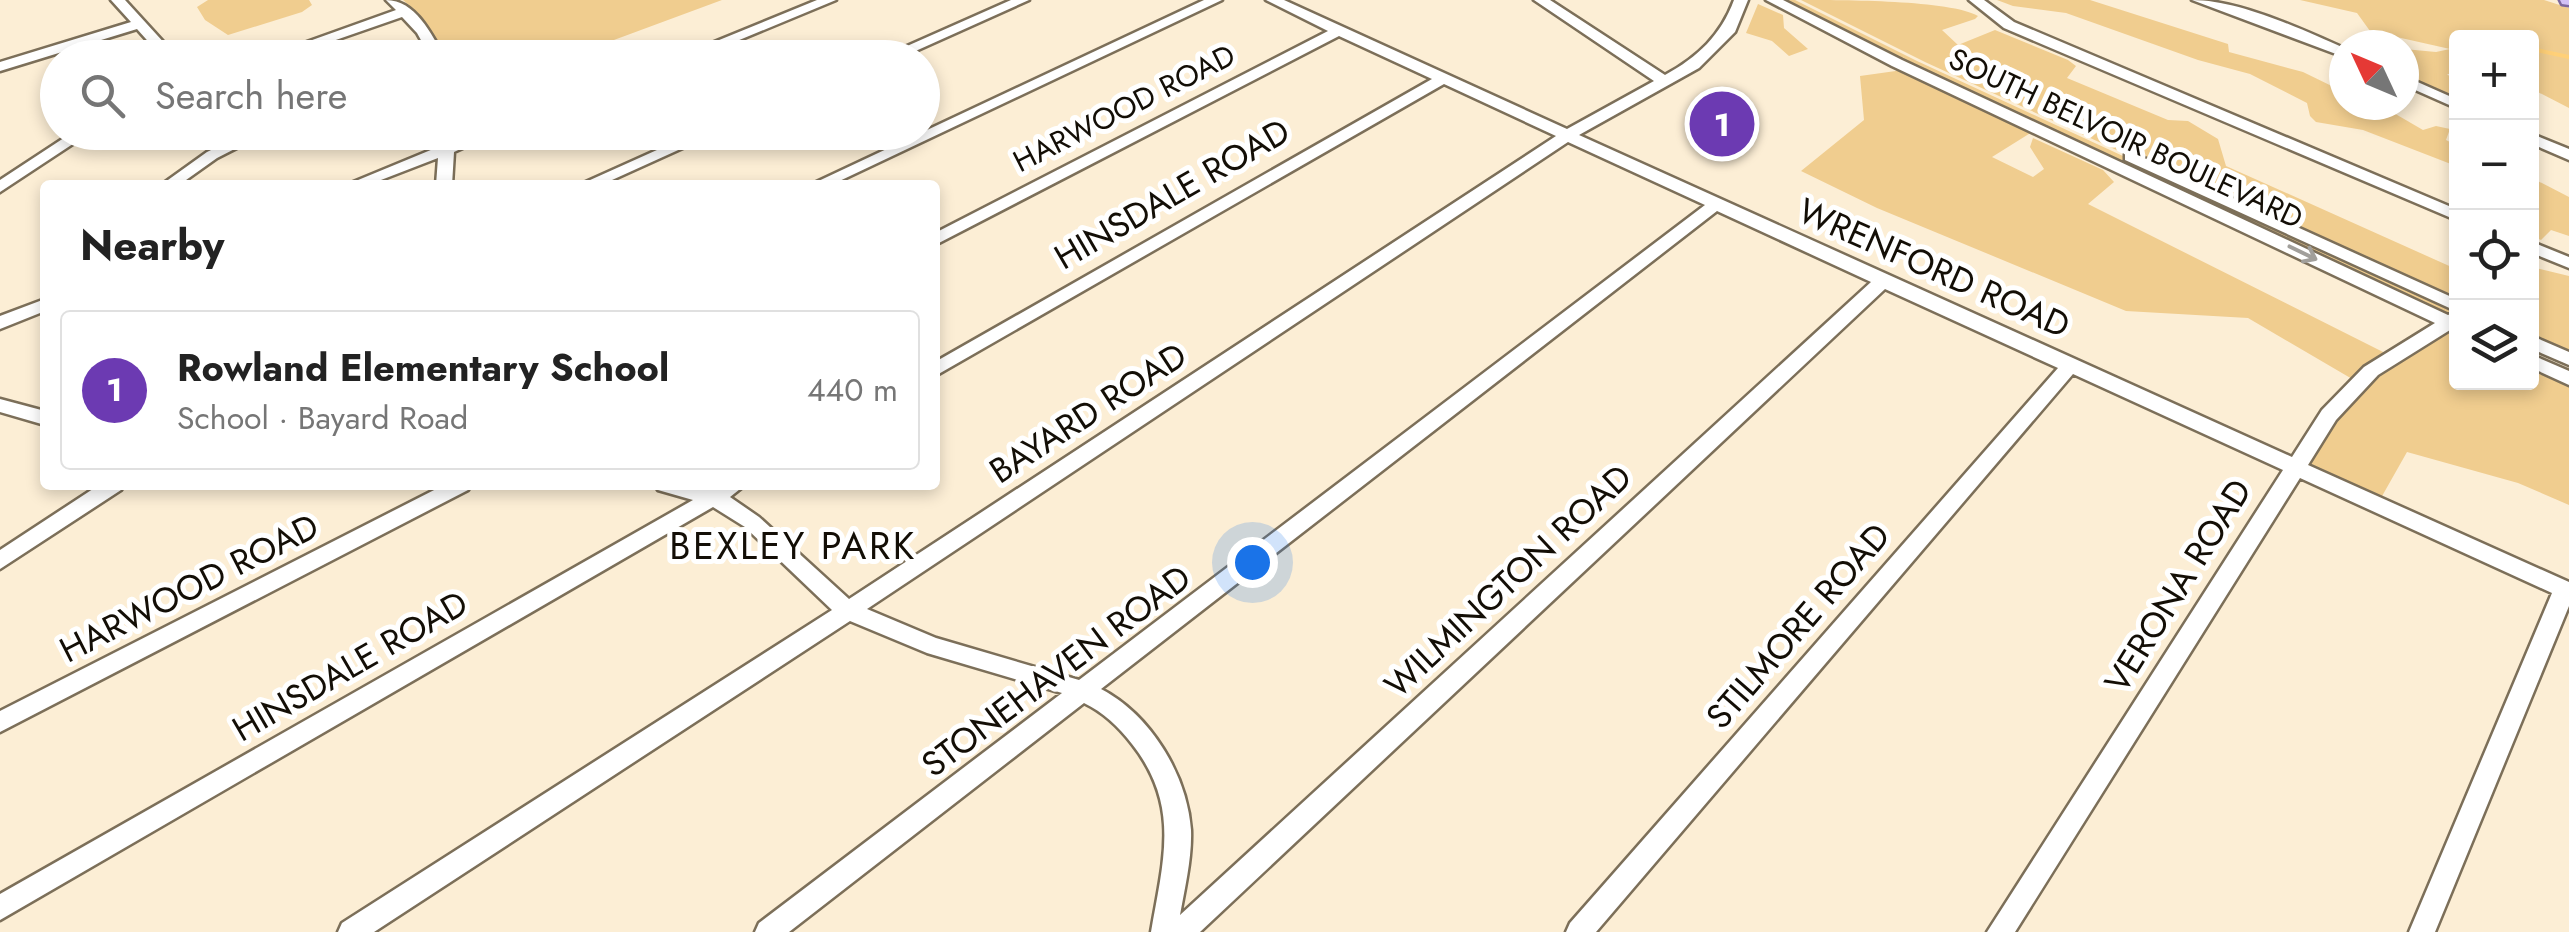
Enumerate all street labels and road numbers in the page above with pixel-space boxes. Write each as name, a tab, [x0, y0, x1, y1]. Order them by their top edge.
street label: HARWOOD ROAD	[1006, 33, 1242, 183]
street label: SOUTH BELVOIR BOULEVARD	[1942, 37, 2310, 239]
street label: HINSDALE ROAD	[1045, 106, 1299, 282]
street label: WRENFORD ROAD	[1790, 186, 2078, 350]
street label: BAYARD ROAD	[980, 331, 1196, 495]
street label: WILMINGTON ROAD	[1373, 453, 1643, 709]
street label: VERONA ROAD	[2092, 470, 2264, 702]
street label: HARWOOD ROAD	[51, 501, 327, 675]
street label: STILMORE ROAD	[1694, 512, 1902, 740]
street label: STONEHAVEN ROAD	[911, 553, 1201, 789]
street label: HINSDALE ROAD	[223, 578, 477, 754]

